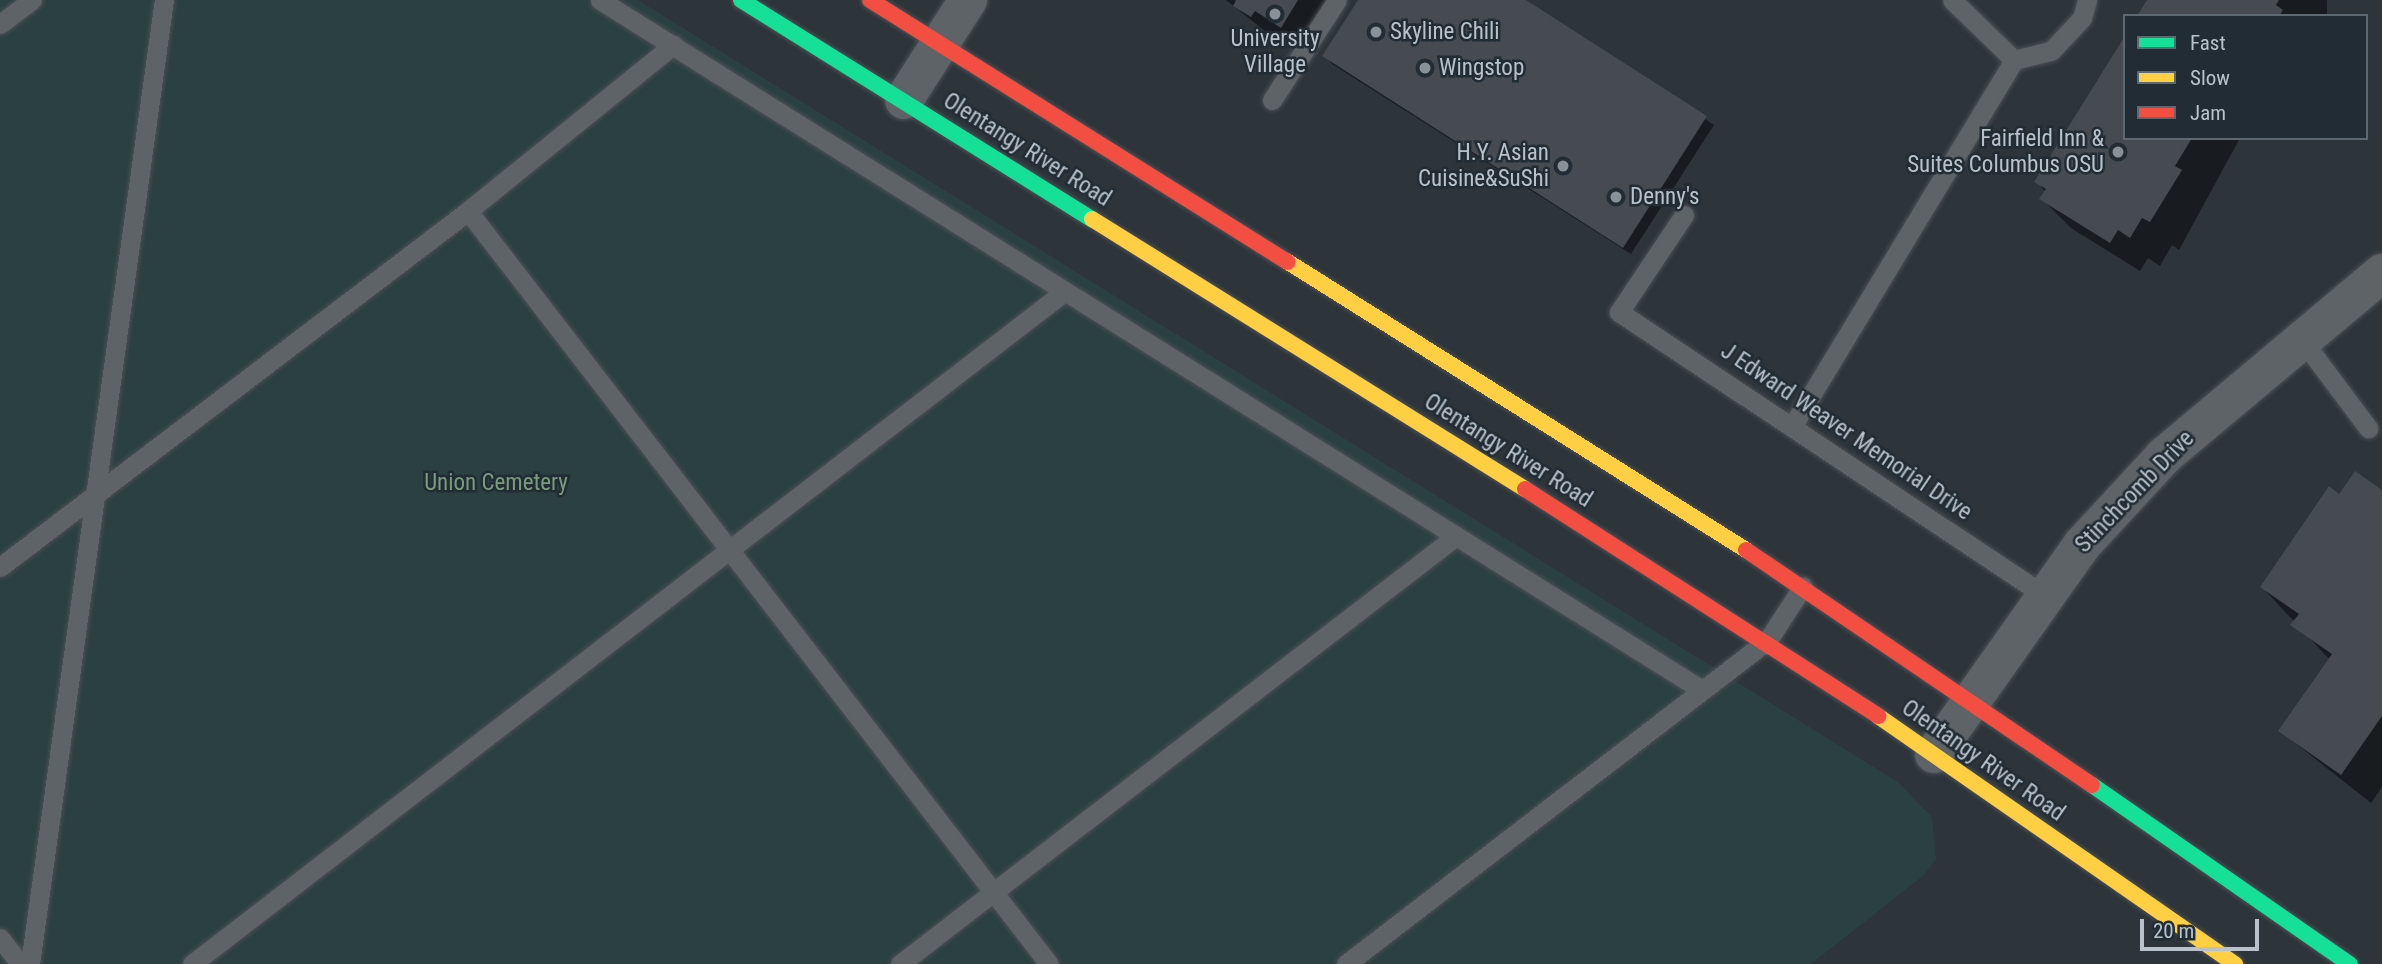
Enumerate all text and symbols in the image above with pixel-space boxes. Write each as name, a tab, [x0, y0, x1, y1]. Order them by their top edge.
marker: University Village	[1267, 6, 1283, 22]
legend	[2123, 14, 2368, 140]
place label: Skyline Chili	[1390, 18, 1500, 46]
marker: Skyline Chili	[1368, 24, 1384, 40]
place label: University Village	[1231, 25, 1319, 79]
text: Fast	[2190, 31, 2226, 55]
place label: Wingstop	[1439, 54, 1524, 82]
marker: Wingstop	[1417, 60, 1433, 76]
text: Slow	[2190, 66, 2230, 90]
street label: Olentangy River Road	[938, 87, 1116, 213]
text: Jam	[2190, 101, 2226, 125]
place label: Fairfield Inn & Suites Columbus OSU	[1907, 125, 2104, 179]
place label: H.Y. Asian Cuisine&SuShi	[1418, 139, 1549, 193]
marker: Fairfield Inn & Suites Columbus OSU	[2110, 144, 2126, 160]
marker: H.Y. Asian Cuisine&SuShi	[1555, 158, 1571, 174]
place label: Denny's	[1630, 183, 1700, 211]
marker: Denny's	[1608, 189, 1624, 205]
street label: J Edward Weaver Memorial Drive	[1715, 338, 1977, 526]
street label: Olentangy River Road	[1419, 388, 1597, 514]
street label: Stinchcomb Drive	[2070, 425, 2200, 559]
park label: Union Cemetery	[424, 469, 568, 497]
street label: Olentangy River Road	[1896, 694, 2070, 828]
scale bar	[2144, 904, 2263, 948]
text: 20 m	[2153, 919, 2194, 943]

